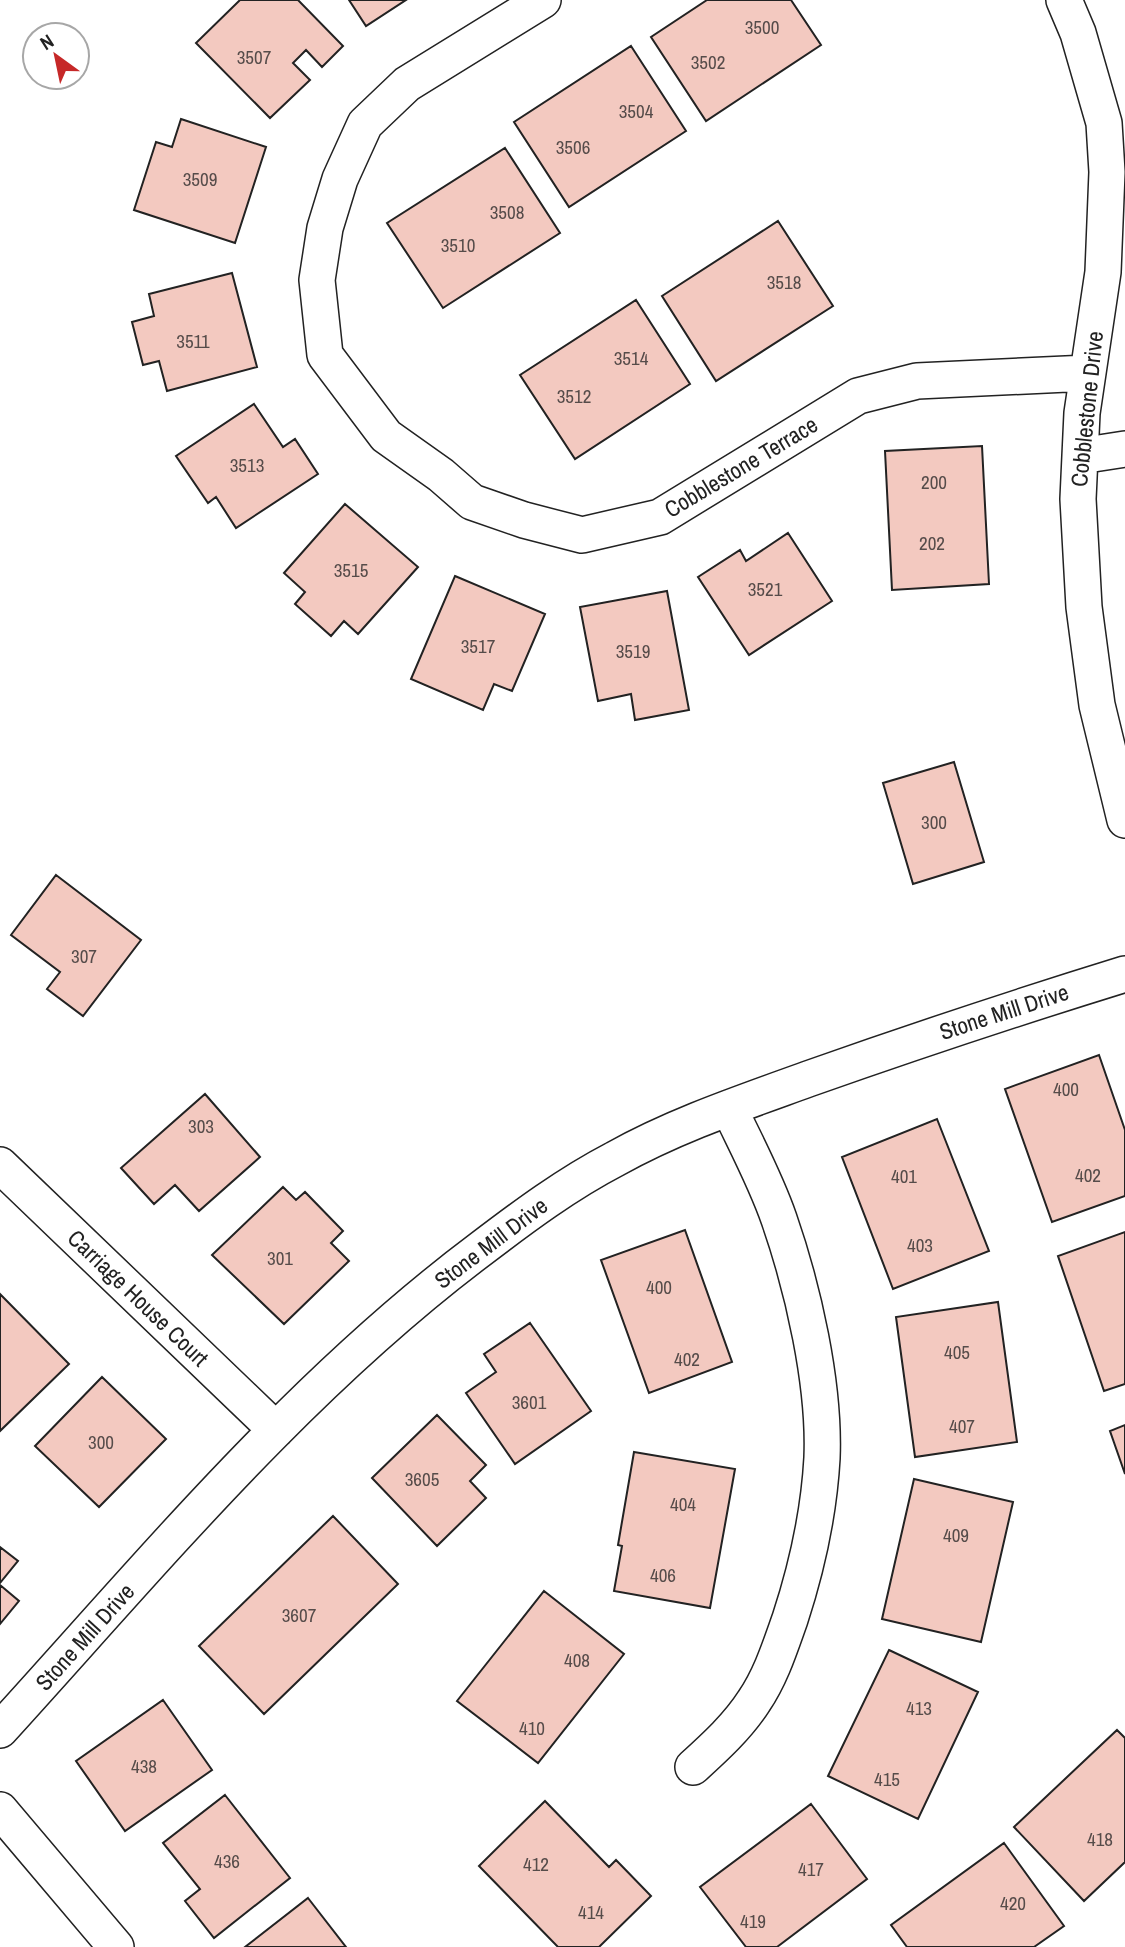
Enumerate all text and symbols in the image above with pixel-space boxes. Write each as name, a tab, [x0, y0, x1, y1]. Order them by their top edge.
house number: 3500	[745, 14, 779, 40]
north arrow	[21, 21, 91, 91]
text: N	[35, 28, 59, 56]
house number: 3507	[237, 44, 272, 70]
house number: 3502	[691, 49, 725, 75]
house number: 3504	[619, 98, 654, 124]
house number: 3506	[556, 134, 590, 160]
house number: 3509	[183, 166, 217, 192]
house number: 3508	[490, 199, 524, 225]
house number: 3510	[441, 232, 475, 258]
house number: 3518	[767, 269, 801, 295]
house number: 3511	[176, 328, 210, 354]
street label: Cobblestone Drive	[1063, 330, 1110, 488]
house number: 3514	[614, 345, 649, 371]
house number: 3512	[557, 383, 591, 409]
street label: Cobblestone Terrace	[658, 409, 823, 525]
house number: 3513	[230, 452, 264, 478]
house number: 200	[921, 469, 947, 495]
house number: 202	[919, 530, 945, 556]
house number: 3515	[334, 557, 369, 583]
house number: 3521	[748, 576, 783, 602]
house number: 3517	[461, 633, 496, 659]
house number: 3519	[616, 638, 650, 664]
house number: 300	[921, 809, 947, 835]
house number: 307	[71, 943, 97, 969]
street label: Stone Mill Drive	[935, 976, 1072, 1047]
house number: 400	[1053, 1076, 1079, 1102]
house number: 303	[188, 1113, 214, 1139]
house number: 402	[1075, 1162, 1101, 1188]
house number: 401	[891, 1163, 917, 1189]
street label: Stone Mill Drive	[428, 1190, 554, 1295]
street label: Carriage House Court	[61, 1222, 215, 1373]
house number: 403	[907, 1232, 933, 1258]
house number: 301	[267, 1245, 293, 1271]
house number: 400	[646, 1274, 672, 1300]
house number: 405	[944, 1339, 970, 1365]
house number: 402	[674, 1346, 700, 1372]
house number: 3601	[512, 1389, 547, 1415]
house number: 407	[949, 1413, 975, 1439]
house number: 300	[88, 1429, 114, 1455]
house number: 3605	[405, 1466, 440, 1492]
house number: 404	[670, 1491, 696, 1517]
house number: 409	[943, 1522, 969, 1548]
house number: 406	[650, 1562, 676, 1588]
street label: Stone Mill Drive	[28, 1576, 141, 1697]
house number: 3607	[282, 1602, 317, 1628]
house number: 408	[564, 1647, 590, 1673]
house number: 413	[906, 1695, 932, 1721]
house number: 410	[519, 1715, 545, 1741]
house number: 438	[131, 1753, 157, 1779]
house number: 415	[874, 1766, 900, 1792]
house number: 418	[1087, 1826, 1113, 1852]
house number: 436	[214, 1848, 240, 1874]
house number: 412	[523, 1851, 549, 1877]
house number: 417	[798, 1856, 824, 1882]
house number: 420	[1000, 1890, 1026, 1916]
house number: 414	[578, 1899, 604, 1925]
house number: 419	[740, 1908, 766, 1934]

